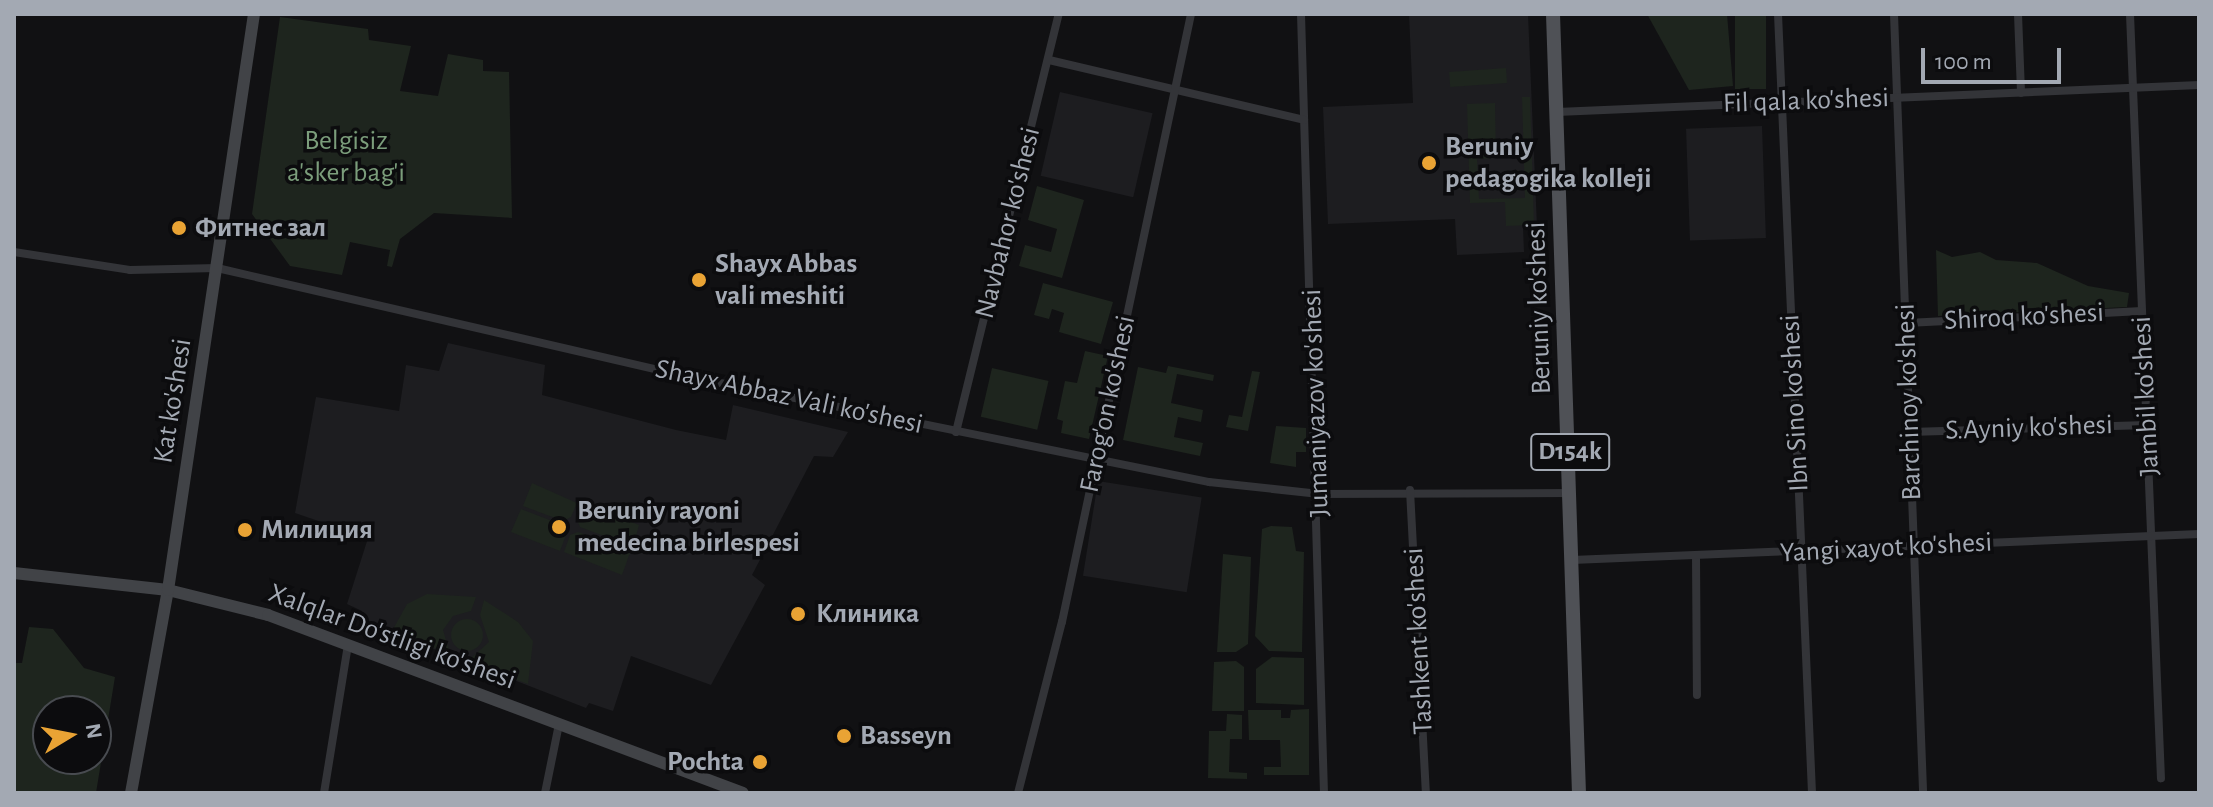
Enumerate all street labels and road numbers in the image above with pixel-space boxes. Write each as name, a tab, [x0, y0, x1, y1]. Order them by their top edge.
street label: Fil qala ko'shesi	[1722, 81, 1890, 121]
street label: Navbahor ko'shesi	[968, 124, 1048, 322]
street label: Beruniy ko'shesi	[1519, 221, 1559, 395]
street label: Jumaniyazov ko'shesi	[1295, 288, 1337, 518]
street label: Shiroq ko'shesi	[1943, 296, 2105, 338]
street label: Barchinoy ko'shesi	[1889, 303, 1929, 501]
street label: Farog'on ko'shesi	[1073, 312, 1143, 496]
street label: Ibn Sino ko'shesi	[1774, 313, 1816, 493]
street label: Jambil ko'shesi	[2125, 315, 2167, 477]
street label: Kat ko'shesi	[147, 336, 199, 466]
street label: Shayx Abbaz Vali ko'shesi	[652, 352, 926, 442]
street label: S.Ayniy ko'shesi	[1945, 408, 2113, 448]
road number: D154k	[1530, 430, 1610, 474]
street label: Yangi xayot ko'shesi	[1779, 526, 1993, 570]
street label: Tashkent ko'shesi	[1397, 547, 1441, 735]
street label: Xalqlar Do'stligi ko'shesi	[264, 577, 520, 697]

